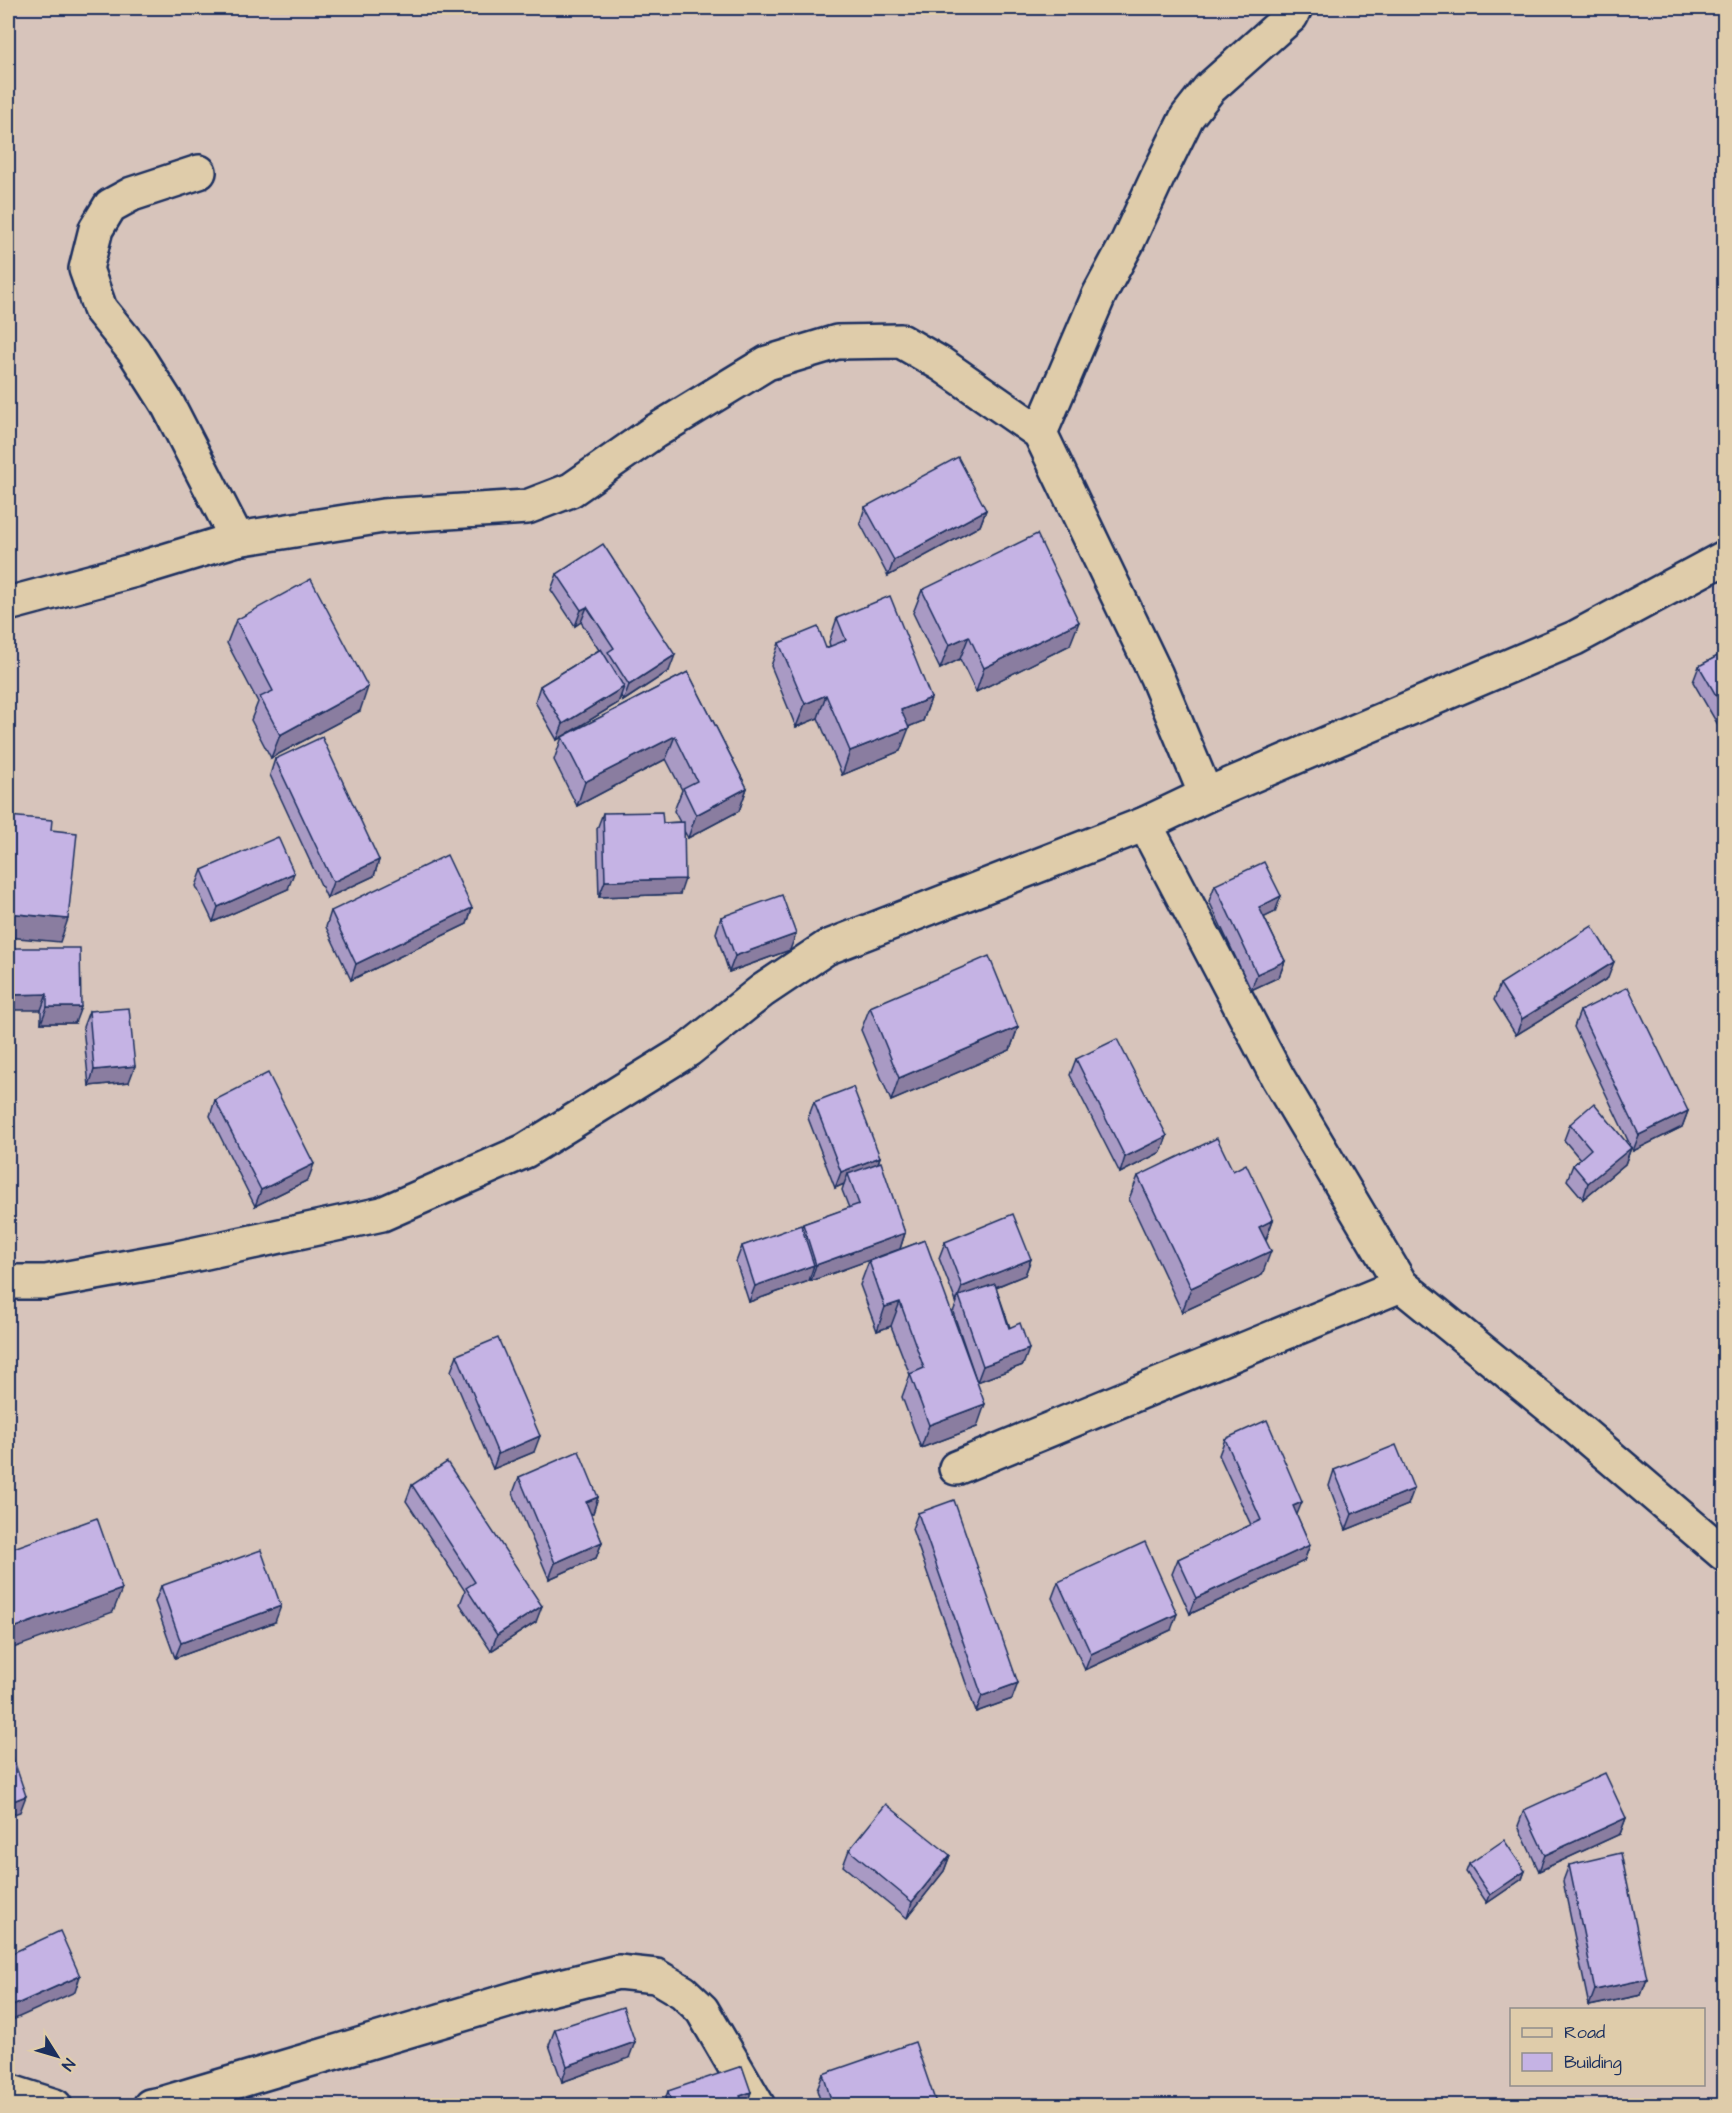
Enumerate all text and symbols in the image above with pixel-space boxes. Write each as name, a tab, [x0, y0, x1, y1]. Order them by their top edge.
legend	[1510, 2008, 1705, 2086]
text: Road	[1564, 2020, 1605, 2045]
north arrow	[27, 2026, 87, 2086]
text: Building	[1564, 2050, 1622, 2076]
text: N	[56, 2054, 80, 2075]

